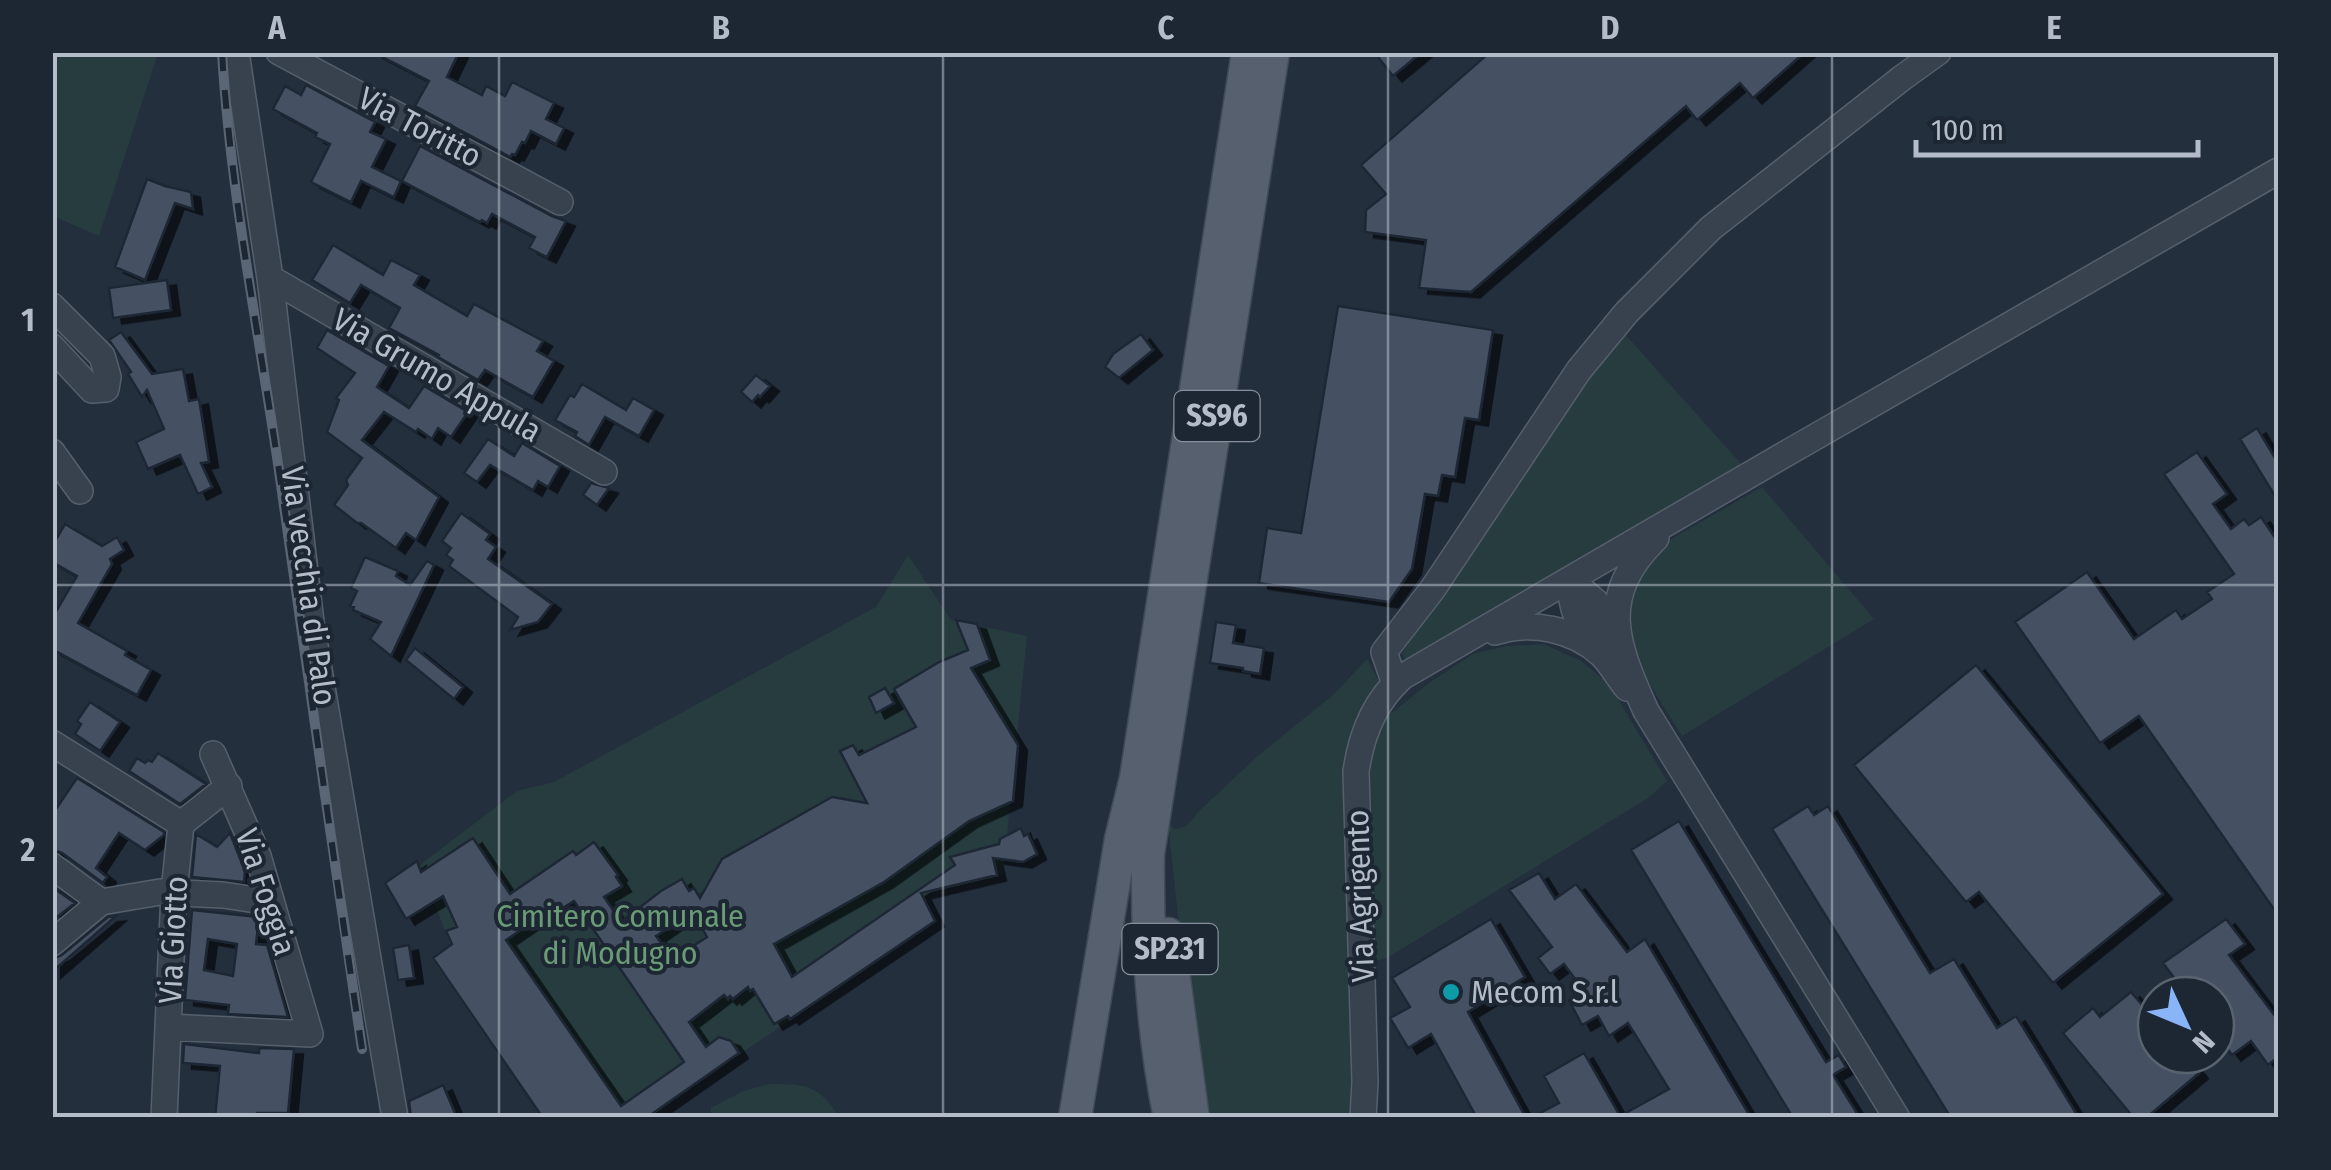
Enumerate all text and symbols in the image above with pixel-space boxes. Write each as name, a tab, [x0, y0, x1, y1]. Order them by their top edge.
text: A	[267, 9, 286, 47]
text: B	[712, 9, 730, 47]
text: C	[1158, 9, 1175, 47]
text: D	[1600, 9, 1620, 47]
text: E	[2046, 9, 2062, 47]
street label: Via Toritto	[352, 79, 488, 175]
scale bar	[1916, 95, 2198, 157]
text: 100 m	[1931, 112, 2004, 148]
street label: Via Grumo Appula	[326, 300, 548, 450]
text: 1	[21, 301, 35, 339]
road number: SS96	[1174, 391, 1260, 441]
street label: Via vecchia di Palo	[273, 464, 345, 708]
street label: Via Agrigento	[1338, 809, 1382, 983]
street label: Via Foggia	[228, 824, 304, 960]
text: 2	[20, 831, 36, 869]
street label: Via Giotto	[151, 875, 195, 1005]
park label: Cimitero Comunale di Modugno	[496, 897, 744, 972]
road number: SP231	[1122, 924, 1218, 974]
place label: Mecom S.r.l	[1471, 973, 1618, 1011]
north arrow	[2136, 975, 2236, 1075]
marker: Mecom S.r.l	[1440, 981, 1462, 1003]
text: N	[2186, 1025, 2221, 1060]

